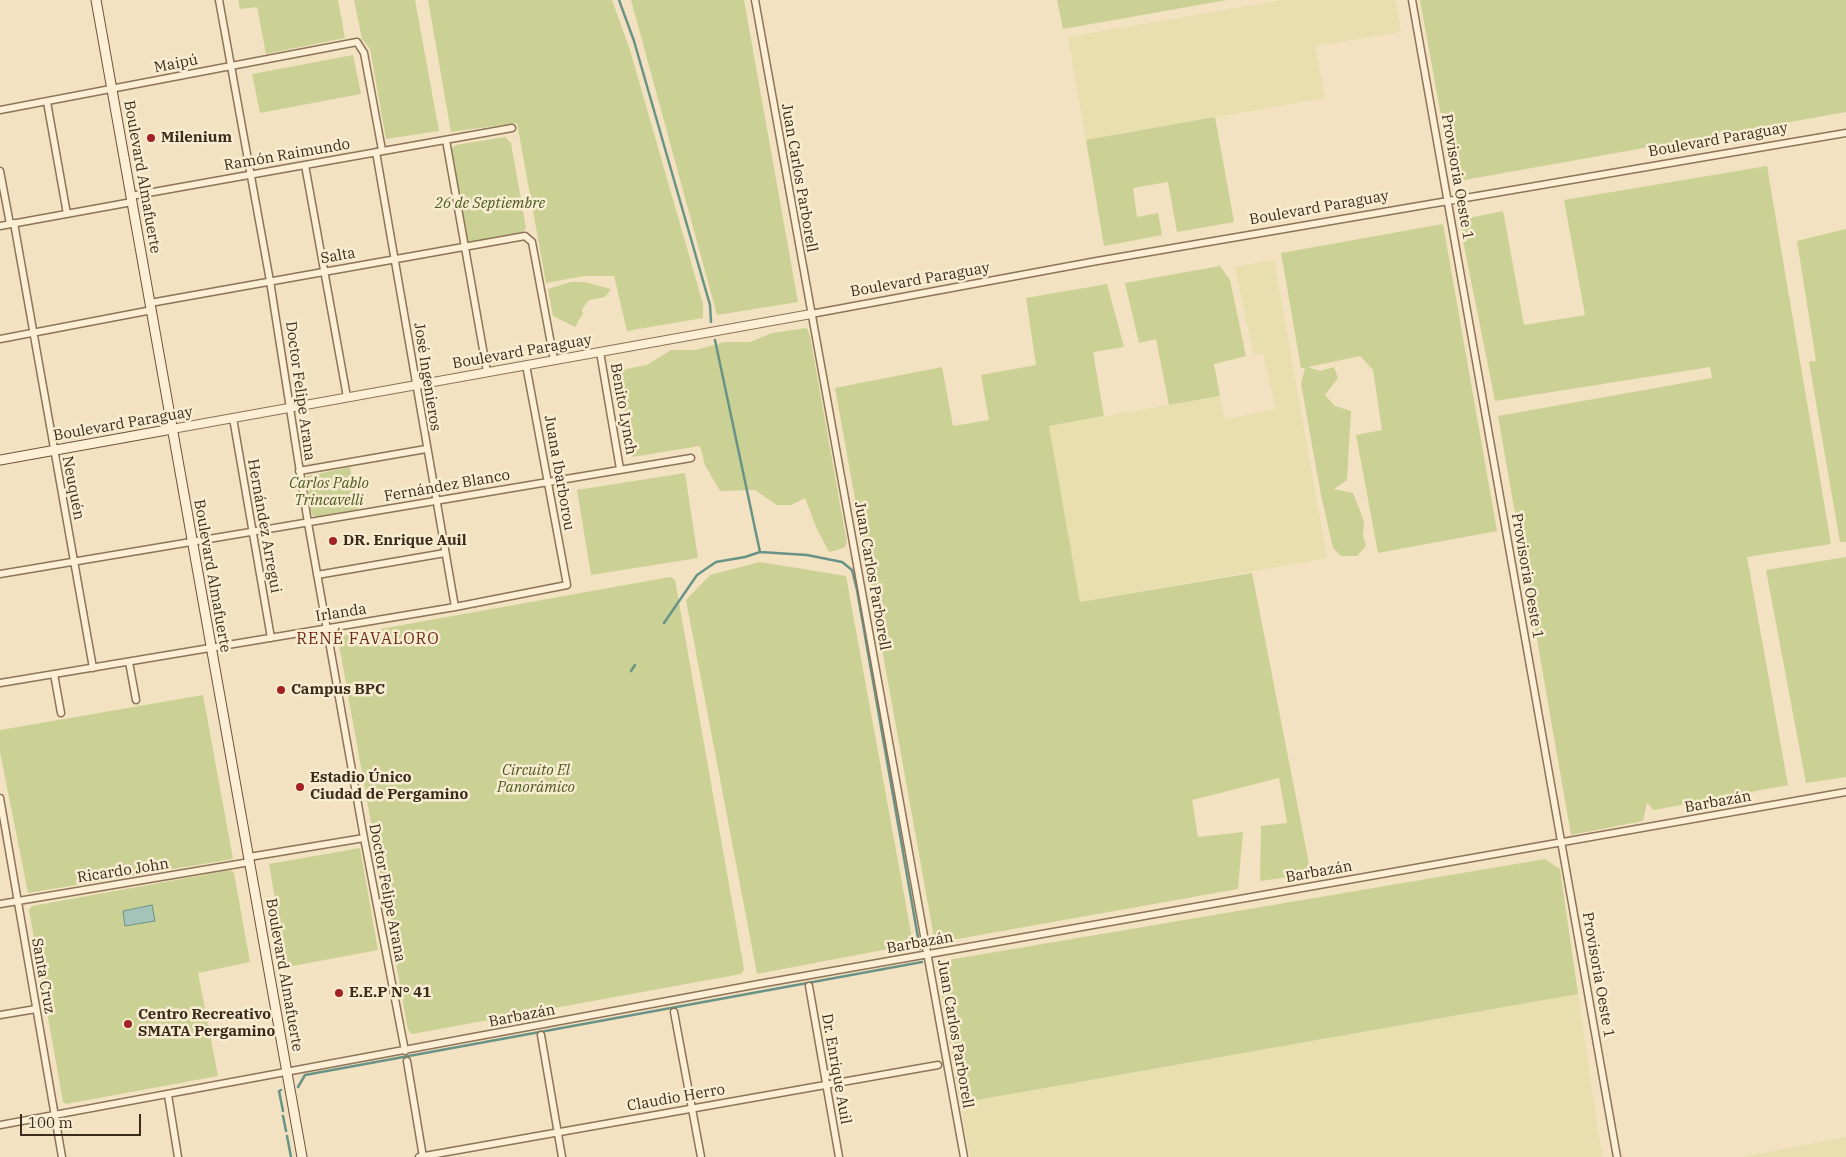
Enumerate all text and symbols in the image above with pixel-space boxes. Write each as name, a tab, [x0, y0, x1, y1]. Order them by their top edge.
street label: Maipú	[152, 51, 200, 77]
street label: Boulevard Almafuerte	[120, 99, 164, 255]
street label: Juan Carlos Parborell	[777, 102, 821, 254]
street label: Provisoria Oeste 1	[1437, 113, 1477, 241]
street label: Boulevard Paraguay	[1647, 119, 1789, 161]
place label: Milenium	[161, 129, 232, 147]
marker: Milenium	[145, 132, 157, 144]
street label: Ramón Raimundo	[222, 135, 352, 175]
street label: Boulevard Paraguay	[1248, 187, 1390, 229]
park label: 26 de Septiembre	[435, 195, 545, 213]
street label: Salta	[319, 244, 357, 268]
street label: Boulevard Paraguay	[849, 259, 991, 301]
street label: Doctor Felipe Arana	[281, 320, 319, 462]
street label: José Ingenieros	[410, 321, 444, 433]
street label: Boulevard Paraguay	[451, 331, 593, 373]
street label: Benito Lynch	[606, 362, 640, 456]
street label: Boulevard Paraguay	[52, 403, 194, 445]
street label: Juana Ibarborou	[540, 414, 578, 532]
street label: Neuquén	[58, 454, 88, 522]
street label: Hernández Arregui	[243, 458, 285, 594]
street label: Fernández Blanco	[383, 466, 511, 506]
park label: Carlos Pablo Trincavelli	[289, 475, 369, 510]
street label: Boulevard Almafuerte	[190, 498, 234, 654]
street label: Juan Carlos Parborell	[850, 500, 894, 652]
street label: Provisoria Oeste 1	[1507, 512, 1547, 640]
place label: DR. Enrique Auil	[343, 532, 467, 550]
marker: DR. Enrique Auil	[327, 535, 339, 547]
street label: Irlanda	[314, 600, 368, 626]
district label: RENÉ FAVALORO	[295, 629, 441, 649]
place label: Campus BPC	[291, 681, 385, 699]
marker: Campus BPC	[275, 684, 287, 696]
park label: Circuito El Panorámico	[497, 762, 575, 797]
place label: Estadio Único Ciudad de Pergamino	[310, 769, 468, 804]
marker: Estadio Único Ciudad de Pergamino	[294, 781, 306, 793]
street label: Barbazán	[1683, 787, 1753, 817]
street label: Doctor Felipe Arana	[365, 822, 409, 964]
street label: Ricardo John	[76, 855, 170, 887]
street label: Barbazán	[1284, 857, 1354, 887]
street label: Boulevard Almafuerte	[262, 897, 306, 1053]
street label: Provisoria Oeste 1	[1578, 911, 1618, 1039]
street label: Barbazán	[885, 928, 955, 958]
street label: Santa Cruz	[27, 937, 59, 1015]
street label: Juan Carlos Parborell	[933, 958, 977, 1110]
place label: E.E.P N° 41	[349, 984, 431, 1002]
marker: E.E.P N° 41	[333, 987, 345, 999]
street label: Barbazán	[487, 1001, 557, 1031]
place label: Centro Recreativo SMATA Pergamino	[138, 1006, 275, 1041]
street label: Dr. Enrique Auil	[817, 1012, 855, 1126]
marker: Centro Recreativo SMATA Pergamino	[122, 1018, 134, 1030]
street label: Claudio Herro	[626, 1081, 726, 1115]
scale bar	[22, 1104, 144, 1136]
text: 100 m	[28, 1113, 73, 1132]

